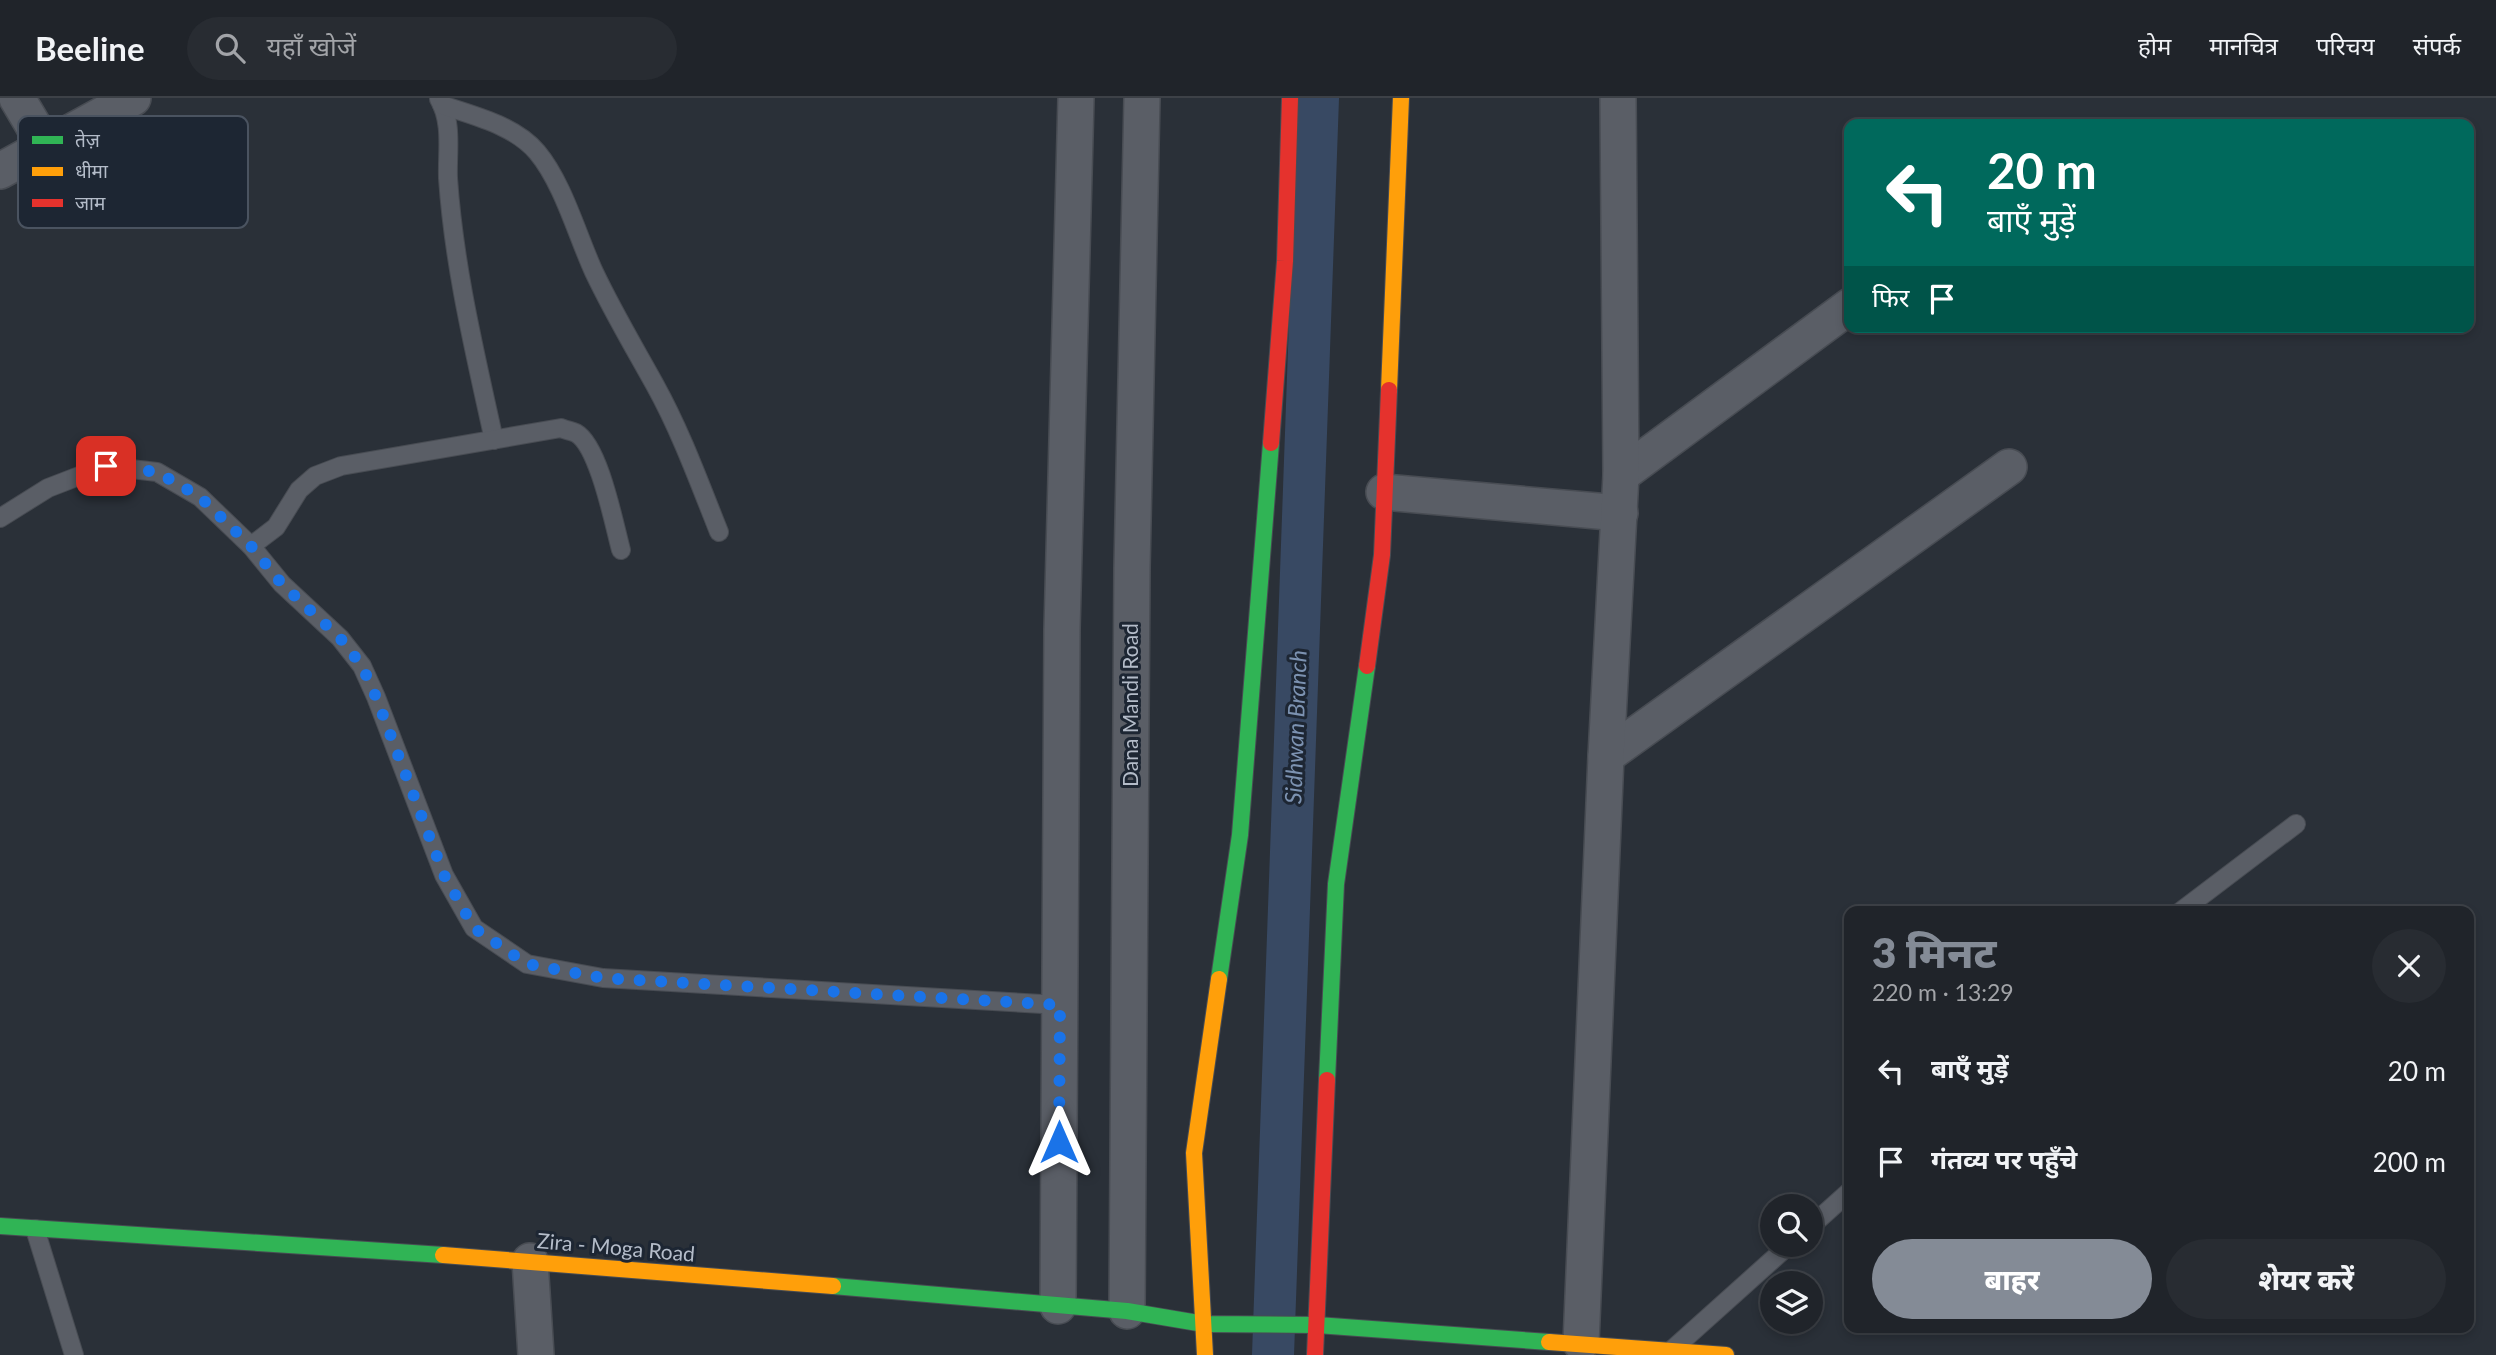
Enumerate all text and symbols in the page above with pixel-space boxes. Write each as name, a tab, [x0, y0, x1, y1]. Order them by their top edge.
search box	[187, 17, 677, 80]
text: Beeline	[35, 28, 145, 68]
icon: search	[211, 29, 249, 67]
text: यहाँ खोजें	[267, 30, 356, 62]
text: होम	[2138, 31, 2171, 60]
text: मानचित्र	[2209, 31, 2278, 60]
text: परिचय	[2316, 31, 2375, 60]
text: संपर्क	[2413, 31, 2461, 60]
legend	[18, 116, 248, 228]
text: तेज़	[75, 128, 101, 151]
text: 20 m	[1987, 141, 2097, 199]
icon: left	[1872, 147, 1963, 238]
text: धीमा	[75, 159, 109, 182]
text: जाम	[75, 191, 106, 214]
text: बाएँ मुड़ें	[1987, 200, 2076, 239]
icon: arrive	[1923, 280, 1961, 318]
text: फिर	[1872, 281, 1909, 313]
pin	[76, 436, 136, 496]
icon: arrive	[87, 447, 125, 485]
street label: Dana Mandi Road	[1117, 623, 1142, 787]
water label: Sidhwan Branch	[1278, 649, 1312, 805]
text: 3 मिनट	[1872, 927, 1997, 977]
button: close	[2372, 929, 2446, 1003]
text: 220 m · 13:29	[1872, 978, 2014, 1006]
icon: left	[1872, 1052, 1910, 1090]
text: बाएँ मुड़ें	[1931, 1052, 2009, 1084]
text: 20 m	[2388, 1055, 2446, 1087]
position arrow	[1022, 1105, 1096, 1179]
icon: arrive	[1872, 1143, 1910, 1181]
text: गंतव्य पर पहुँचे	[1931, 1143, 2077, 1175]
text: 200 m	[2373, 1146, 2446, 1178]
map controls	[1760, 1194, 1823, 1334]
button: search	[1760, 1194, 1823, 1257]
street label: Zira - Moga Road	[536, 1227, 696, 1266]
button: बाहर	[1872, 1239, 2152, 1319]
button: शेयर करें	[2166, 1239, 2446, 1319]
button: layers	[1760, 1271, 1823, 1334]

